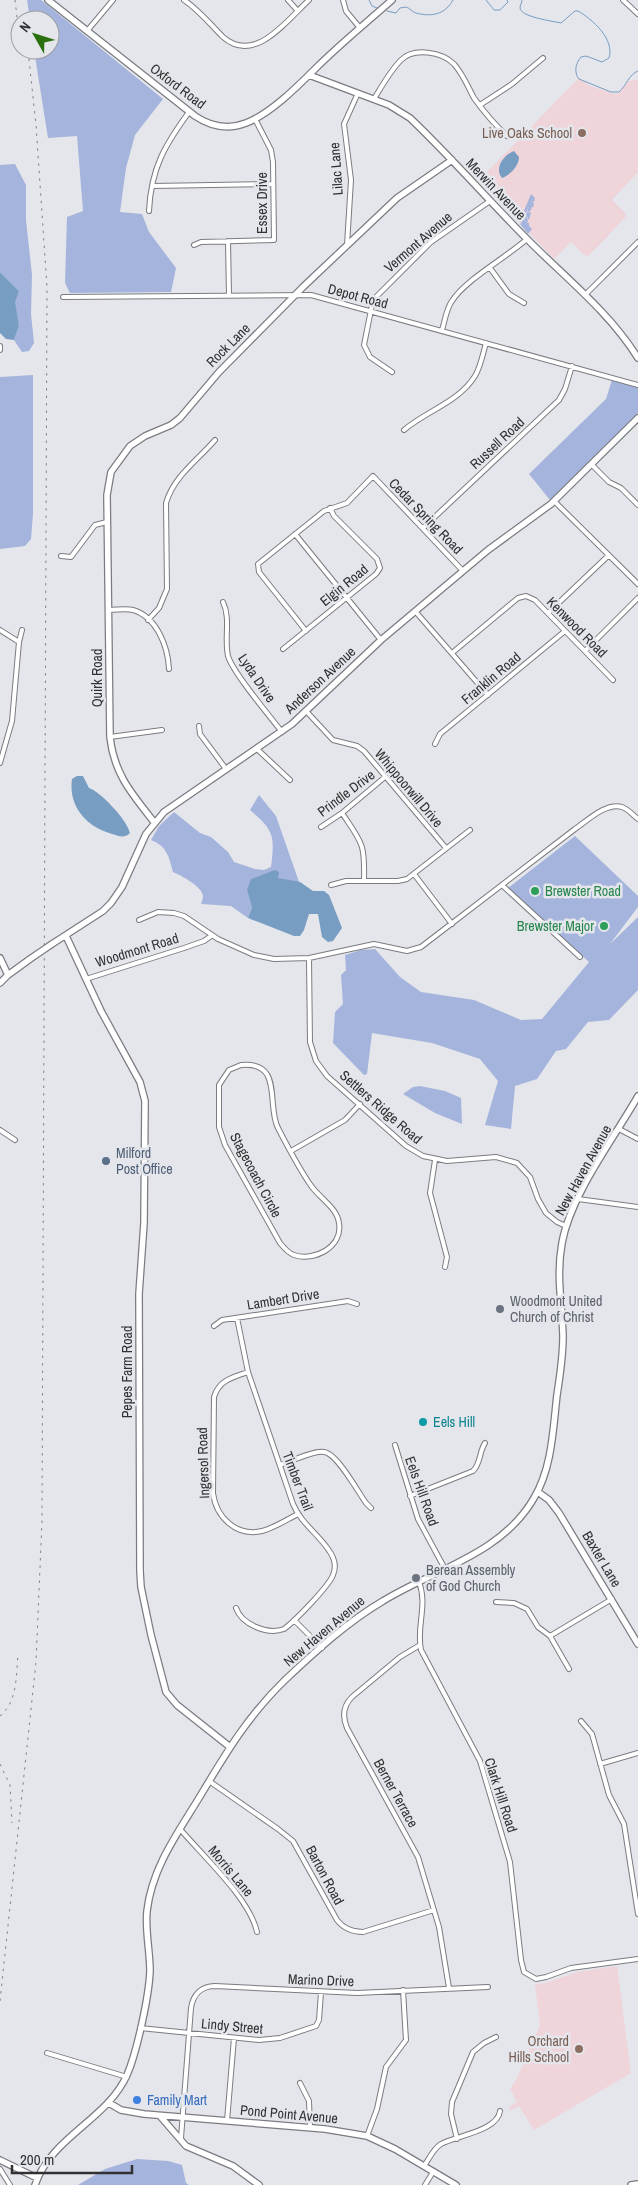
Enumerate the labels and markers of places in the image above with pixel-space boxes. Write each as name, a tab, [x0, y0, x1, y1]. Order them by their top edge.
place label: Live Oaks School	[482, 124, 572, 142]
marker: Live Oaks School	[576, 127, 588, 139]
place label: Brewster Road	[545, 882, 621, 900]
marker: Brewster Road	[529, 885, 541, 897]
place label: Brewster Major	[517, 917, 594, 935]
marker: Brewster Major	[598, 920, 610, 932]
place label: Milford Post Office	[116, 1144, 173, 1178]
marker: Milford Post Office	[100, 1155, 112, 1167]
place label: Woodmont United Church of Christ	[510, 1292, 602, 1326]
marker: Woodmont United Church of Christ	[494, 1303, 506, 1315]
place label: Eels Hill	[433, 1413, 475, 1431]
marker: Eels Hill	[417, 1416, 429, 1428]
place label: Berean Assembly of God Church	[426, 1561, 516, 1595]
marker: Berean Assembly of God Church	[410, 1572, 422, 1584]
place label: Orchard Hills School	[508, 2032, 569, 2066]
marker: Orchard Hills School	[573, 2043, 585, 2055]
place label: Family Mart	[147, 2091, 207, 2109]
marker: Family Mart	[131, 2094, 143, 2106]

